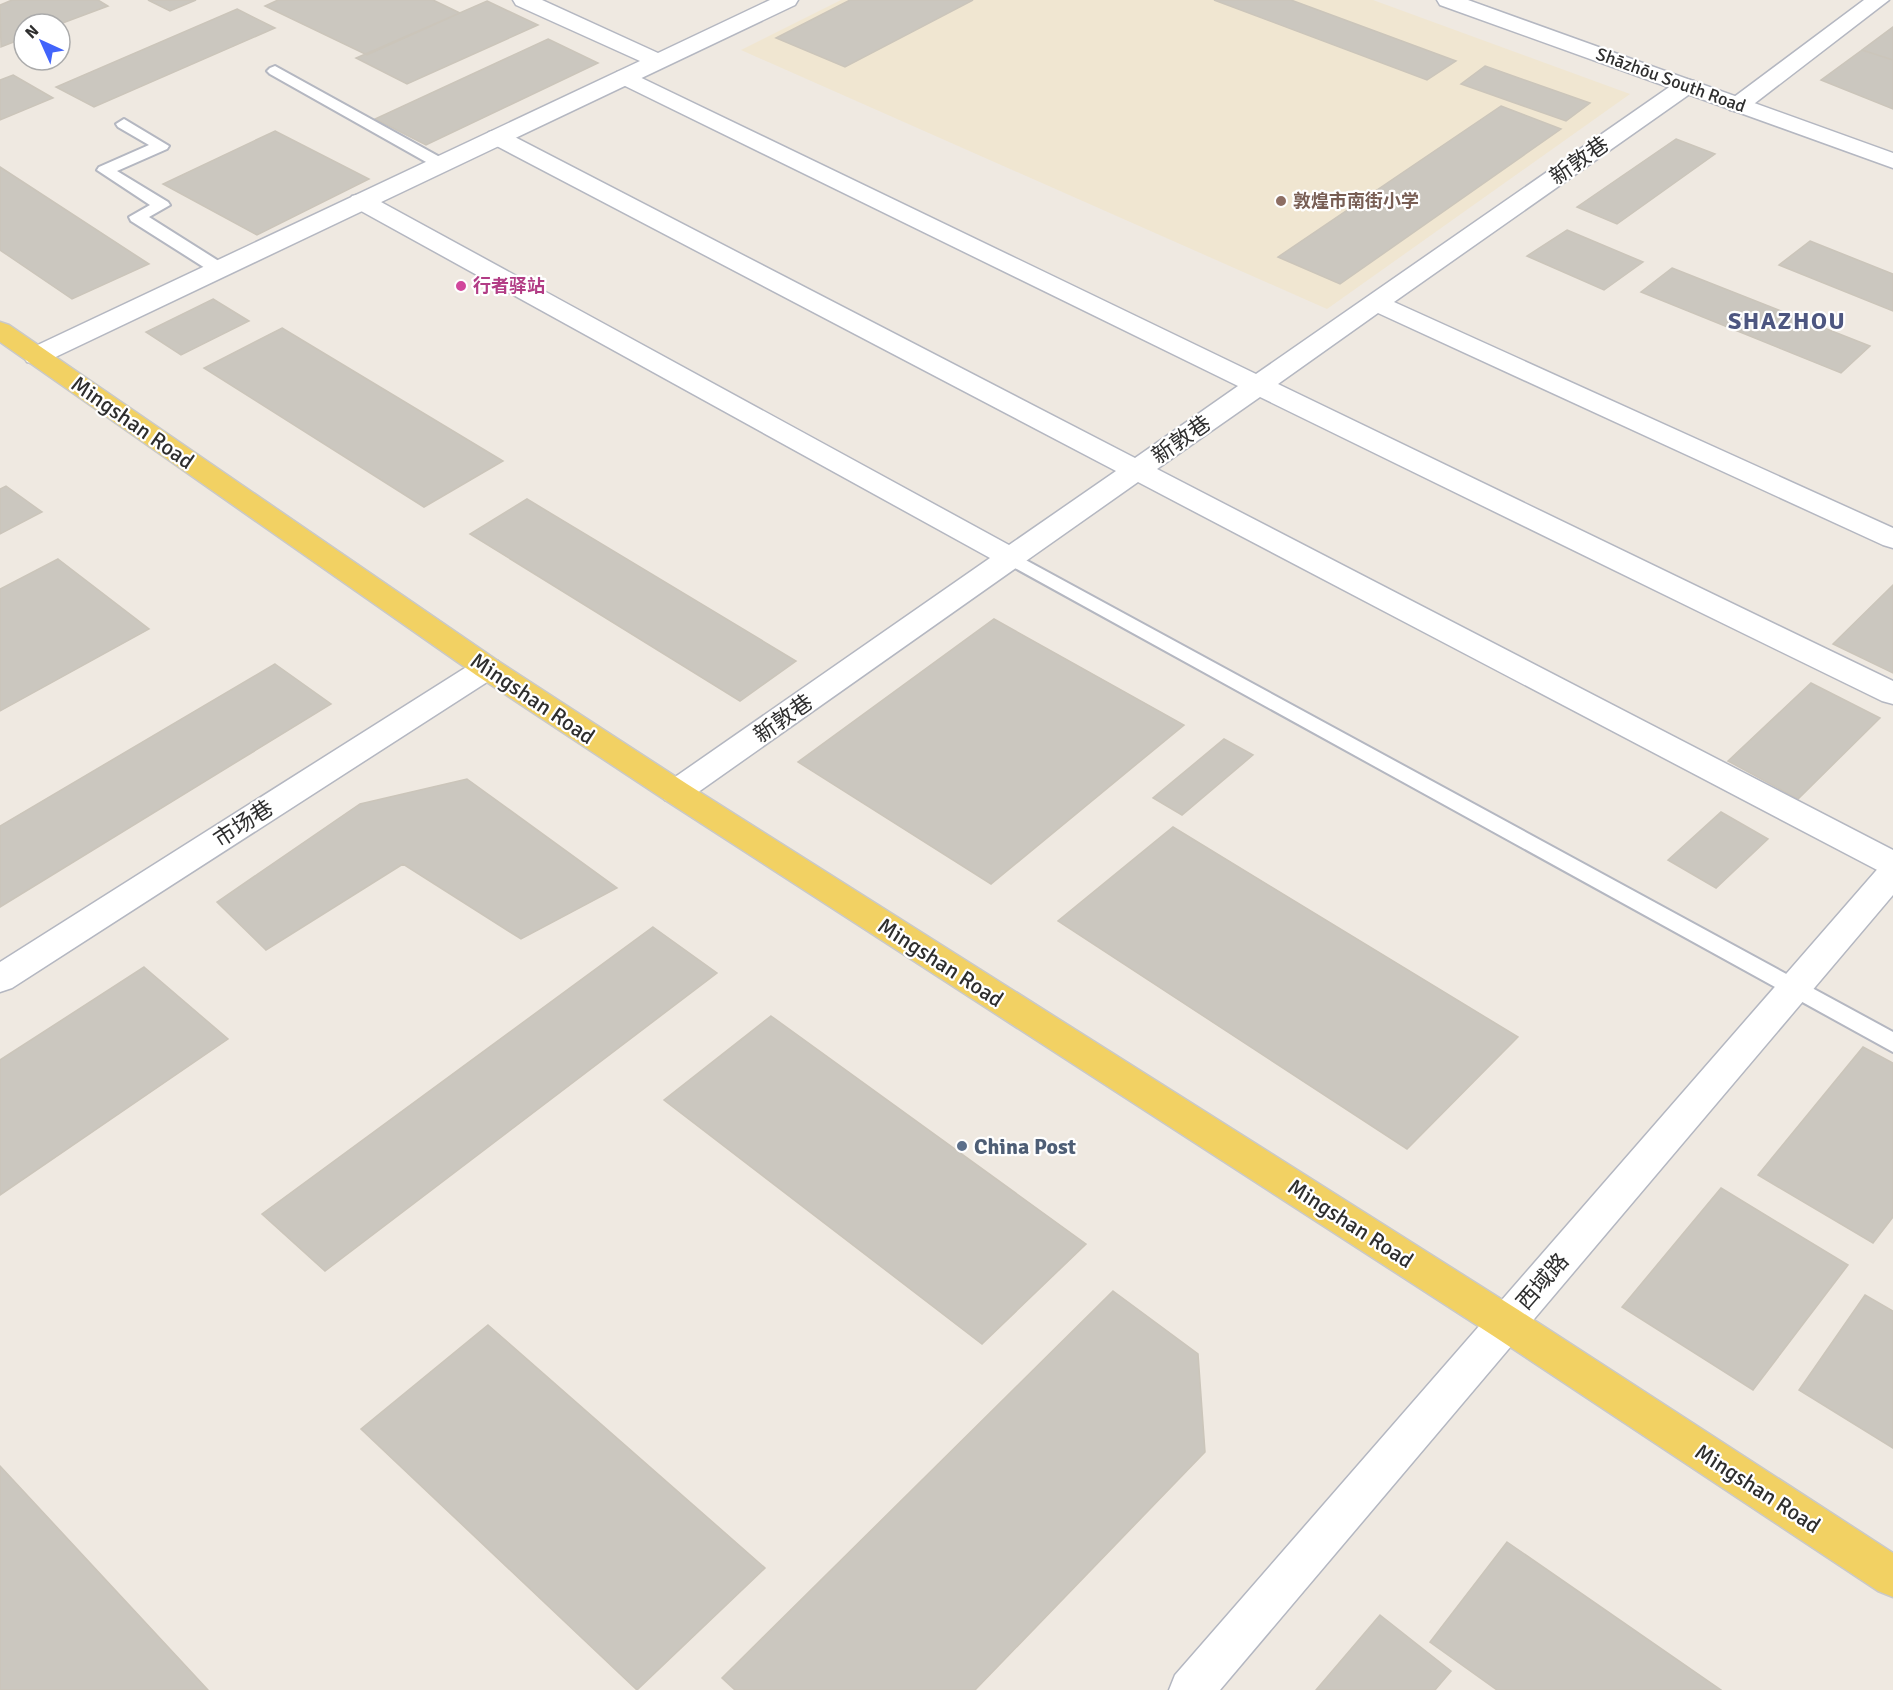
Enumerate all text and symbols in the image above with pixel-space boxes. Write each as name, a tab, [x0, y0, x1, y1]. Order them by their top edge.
north arrow	[12, 12, 72, 72]
text: N	[21, 21, 43, 43]
street label: Shāzhōu South Road	[1593, 43, 1749, 117]
street label: 新敦巷	[1545, 130, 1614, 190]
place label: 敦煌市南街小学	[1293, 190, 1419, 212]
marker: 敦煌市南街小学	[1274, 194, 1288, 208]
place label: 行者驿站	[473, 275, 545, 297]
marker: 行者驿站	[454, 279, 468, 293]
district label: SHAZHOU	[1728, 306, 1846, 336]
street label: Mingshan Road	[66, 370, 199, 475]
street label: 新敦巷	[1147, 409, 1216, 469]
street label: Mingshan Road	[465, 647, 600, 750]
street label: 新敦巷	[749, 688, 818, 748]
street label: 市场巷	[208, 794, 278, 853]
street label: Mingshan Road	[873, 912, 1008, 1013]
place label: China Post	[974, 1133, 1076, 1160]
marker: China Post	[955, 1139, 969, 1153]
street label: Mingshan Road	[1283, 1173, 1418, 1274]
street label: 西域路	[1511, 1248, 1574, 1315]
street label: Mingshan Road	[1690, 1438, 1825, 1539]

